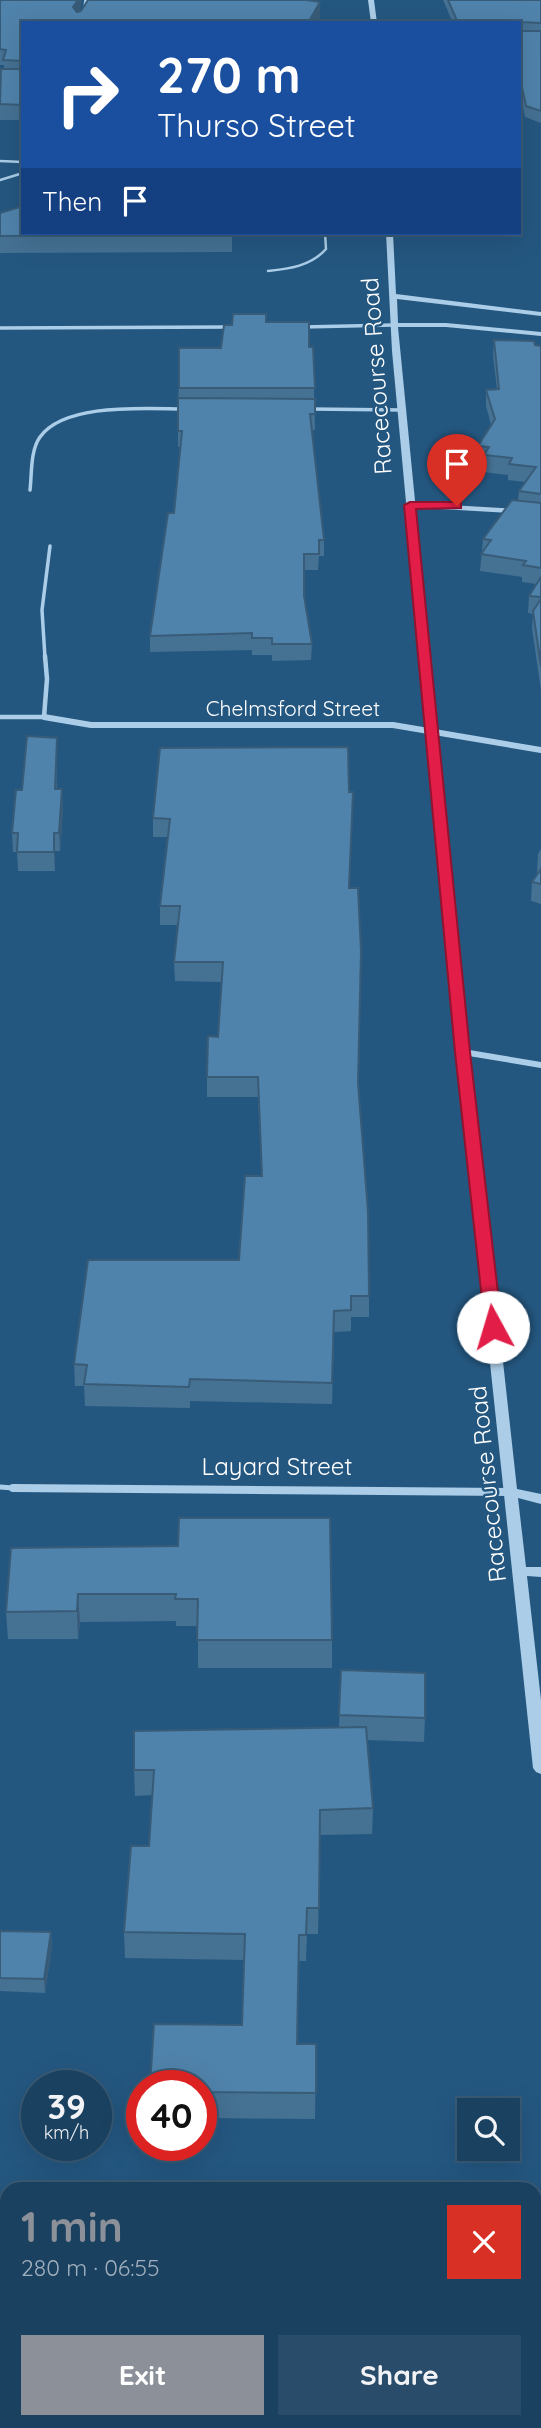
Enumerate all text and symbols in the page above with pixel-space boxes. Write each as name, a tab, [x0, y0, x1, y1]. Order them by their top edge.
text: 270 m	[157, 44, 301, 105]
icon: right	[42, 49, 133, 140]
text: Thurso Street	[157, 105, 356, 145]
icon: arrive	[116, 182, 154, 220]
text: Then	[42, 185, 102, 218]
street label: Racecourse Road	[354, 277, 398, 476]
pin	[427, 434, 487, 506]
icon: arrive	[438, 445, 476, 483]
street label: Chelmsford Street	[206, 695, 380, 721]
position arrow	[456, 1290, 530, 1364]
street label: Racecourse Road	[462, 1384, 512, 1584]
street label: Layard Street	[202, 1451, 352, 1481]
speed limit sign: 40	[126, 2070, 217, 2161]
text: 39	[47, 2084, 86, 2128]
map controls	[457, 2098, 520, 2161]
button: search	[457, 2098, 520, 2161]
text: km/h	[44, 2121, 89, 2144]
text: 1 min	[21, 2200, 123, 2253]
button: close	[447, 2205, 521, 2279]
text: 280 m · 06:55	[21, 2253, 160, 2282]
button: Exit	[21, 2335, 264, 2415]
button: Share	[278, 2335, 521, 2415]

